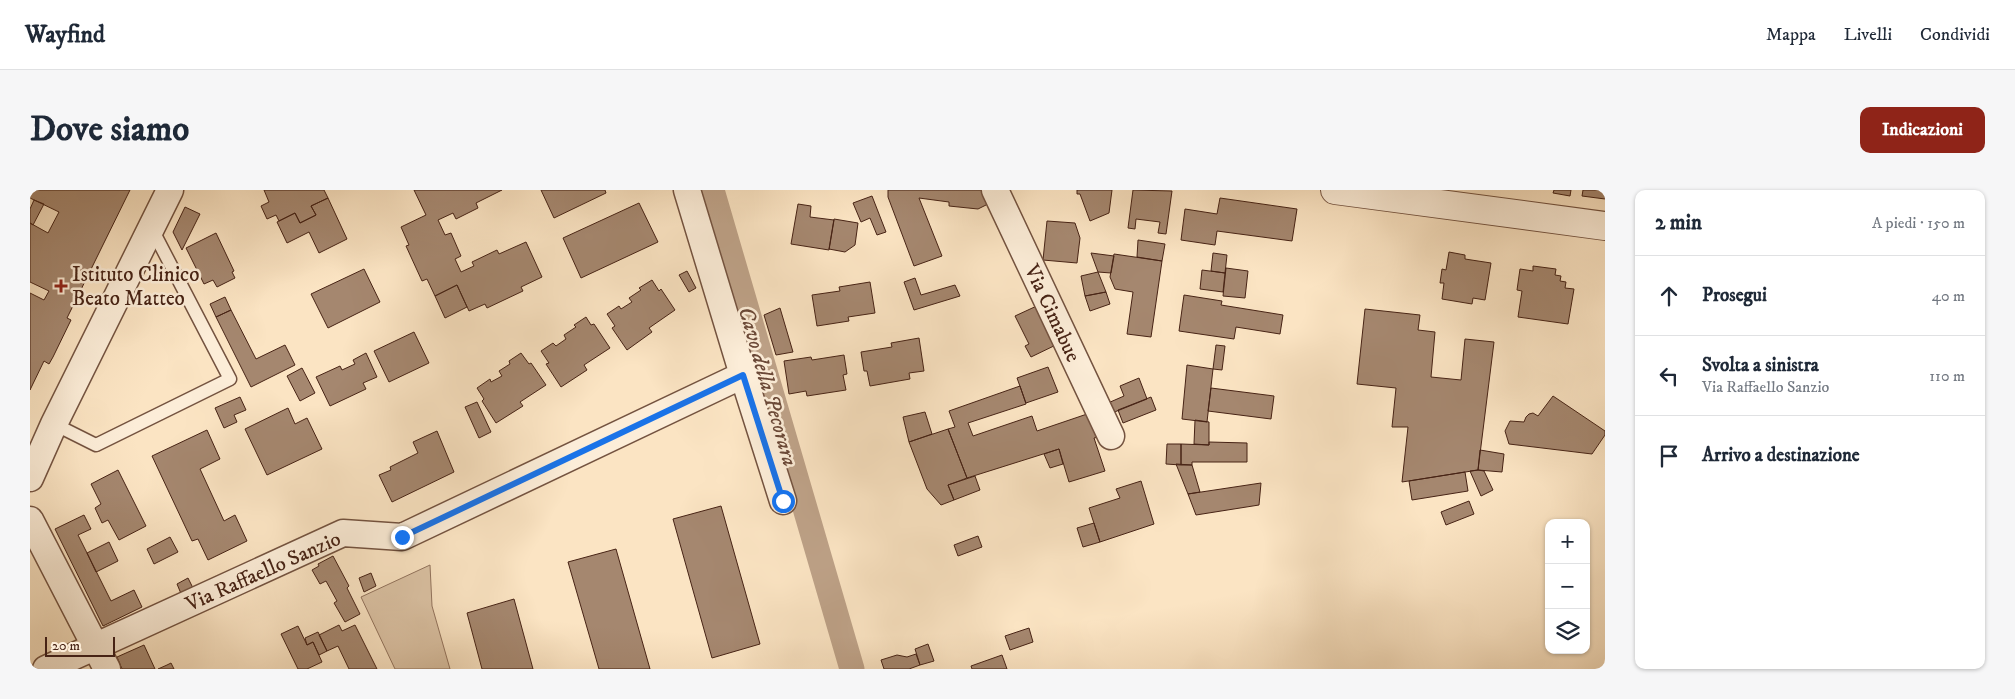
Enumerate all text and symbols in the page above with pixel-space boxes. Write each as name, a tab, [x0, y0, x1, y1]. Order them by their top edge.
text: Wayfind	[25, 20, 105, 50]
text: Mappa	[1766, 24, 1816, 46]
text: Livelli	[1844, 24, 1892, 46]
text: Condividi	[1920, 24, 1990, 46]
button: Indicazioni	[1860, 107, 1985, 153]
text: Dove siamo	[30, 108, 189, 152]
text: 2 min	[1655, 210, 1702, 236]
text: A piedi · 150 m	[1872, 213, 1965, 233]
street label: Via Cimabue	[1018, 260, 1086, 367]
place label: Istituto Clinico Beato Matteo	[72, 262, 199, 312]
marker: Istituto Clinico Beato Matteo	[54, 279, 68, 293]
icon: ahead	[1655, 282, 1683, 310]
text: Prosegui	[1702, 284, 1767, 307]
text: 40 m	[1932, 286, 1965, 306]
water label: Cavo della Pecorara	[732, 304, 803, 469]
text: Svolta a sinistra	[1702, 354, 1819, 377]
icon: left	[1655, 362, 1683, 390]
text: 110 m	[1929, 366, 1965, 386]
text: Via Raffaello Sanzio	[1702, 377, 1829, 397]
icon: arrive	[1655, 442, 1683, 470]
text: Arrivo a destinazione	[1702, 444, 1860, 467]
route start	[772, 490, 795, 513]
map controls	[1545, 519, 1590, 654]
button: +	[1545, 519, 1590, 564]
street label: Via Raffaello Sanzio	[181, 526, 345, 618]
route end	[391, 526, 414, 549]
button: −	[1545, 564, 1590, 609]
button: layers	[1545, 609, 1590, 654]
scale bar	[45, 634, 115, 657]
text: 20 m	[52, 637, 80, 655]

